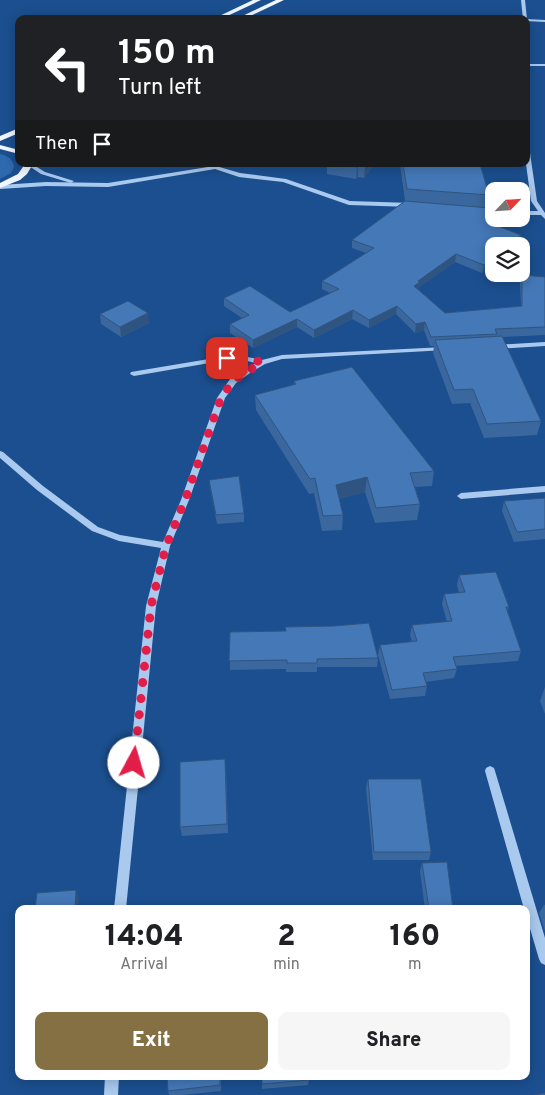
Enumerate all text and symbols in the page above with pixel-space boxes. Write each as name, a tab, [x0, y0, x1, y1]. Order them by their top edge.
text: 150 m	[118, 32, 216, 76]
icon: left	[35, 35, 100, 100]
text: Turn left	[118, 75, 201, 102]
icon: arrive	[88, 130, 116, 158]
text: Then	[35, 132, 78, 156]
north arrow	[485, 182, 530, 228]
map controls	[485, 182, 530, 282]
button: layers	[485, 237, 530, 282]
pin	[206, 337, 248, 379]
icon: arrive	[213, 344, 241, 372]
position arrow	[107, 736, 159, 788]
text: 14:04	[105, 919, 184, 956]
text: 2	[277, 919, 296, 956]
text: 160	[390, 919, 440, 956]
text: Arrival	[120, 955, 168, 975]
text: min	[273, 955, 300, 975]
text: m	[408, 955, 422, 975]
button: Exit	[35, 1012, 268, 1070]
button: Share	[278, 1012, 510, 1070]

